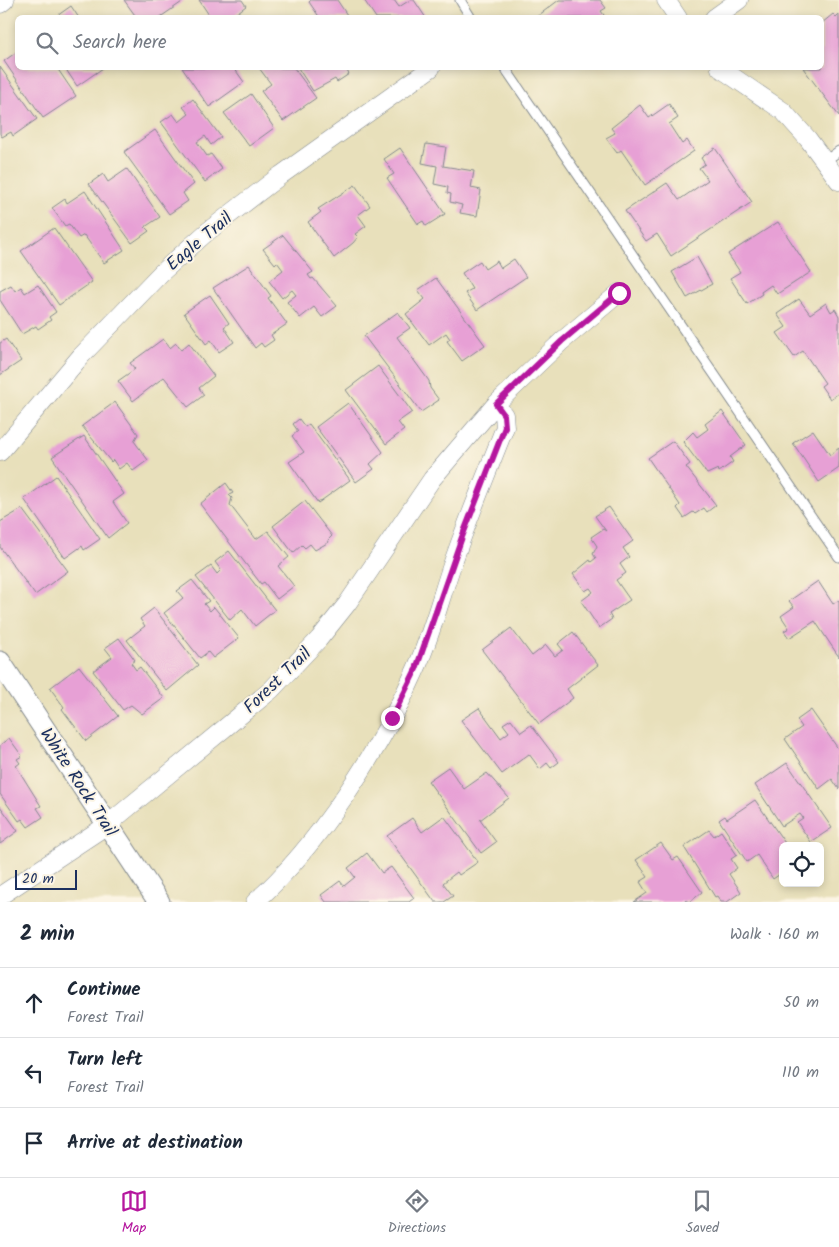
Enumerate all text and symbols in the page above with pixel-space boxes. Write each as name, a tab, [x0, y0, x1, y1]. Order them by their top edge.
search box	[15, 15, 824, 70]
text: Search here	[73, 28, 167, 58]
icon: search	[33, 29, 61, 57]
street label: Eagle Trail	[160, 205, 240, 279]
route start	[608, 282, 631, 305]
street label: Forest Trail	[237, 640, 320, 721]
route end	[381, 707, 404, 730]
street label: White Rock Trail	[31, 722, 124, 844]
map controls	[779, 842, 824, 887]
button: locate	[779, 842, 824, 887]
scale bar	[15, 867, 78, 890]
text: 20 m	[22, 868, 54, 890]
text: 2 min	[20, 918, 75, 951]
text: Walk · 160 m	[730, 922, 819, 947]
text: Continue	[67, 975, 140, 1005]
icon: ahead	[20, 989, 48, 1017]
text: 50 m	[783, 990, 819, 1015]
text: Forest Trail	[67, 1005, 144, 1030]
text: Turn left	[67, 1045, 142, 1075]
icon: left	[20, 1059, 48, 1087]
text: 110 m	[782, 1060, 819, 1085]
text: Forest Trail	[67, 1075, 144, 1100]
text: Arrive at destination	[67, 1128, 243, 1158]
icon: arrive	[20, 1129, 48, 1157]
tab: Map	[120, 1187, 148, 1239]
tab: Directions	[388, 1187, 446, 1239]
tab: Saved	[686, 1187, 719, 1239]

